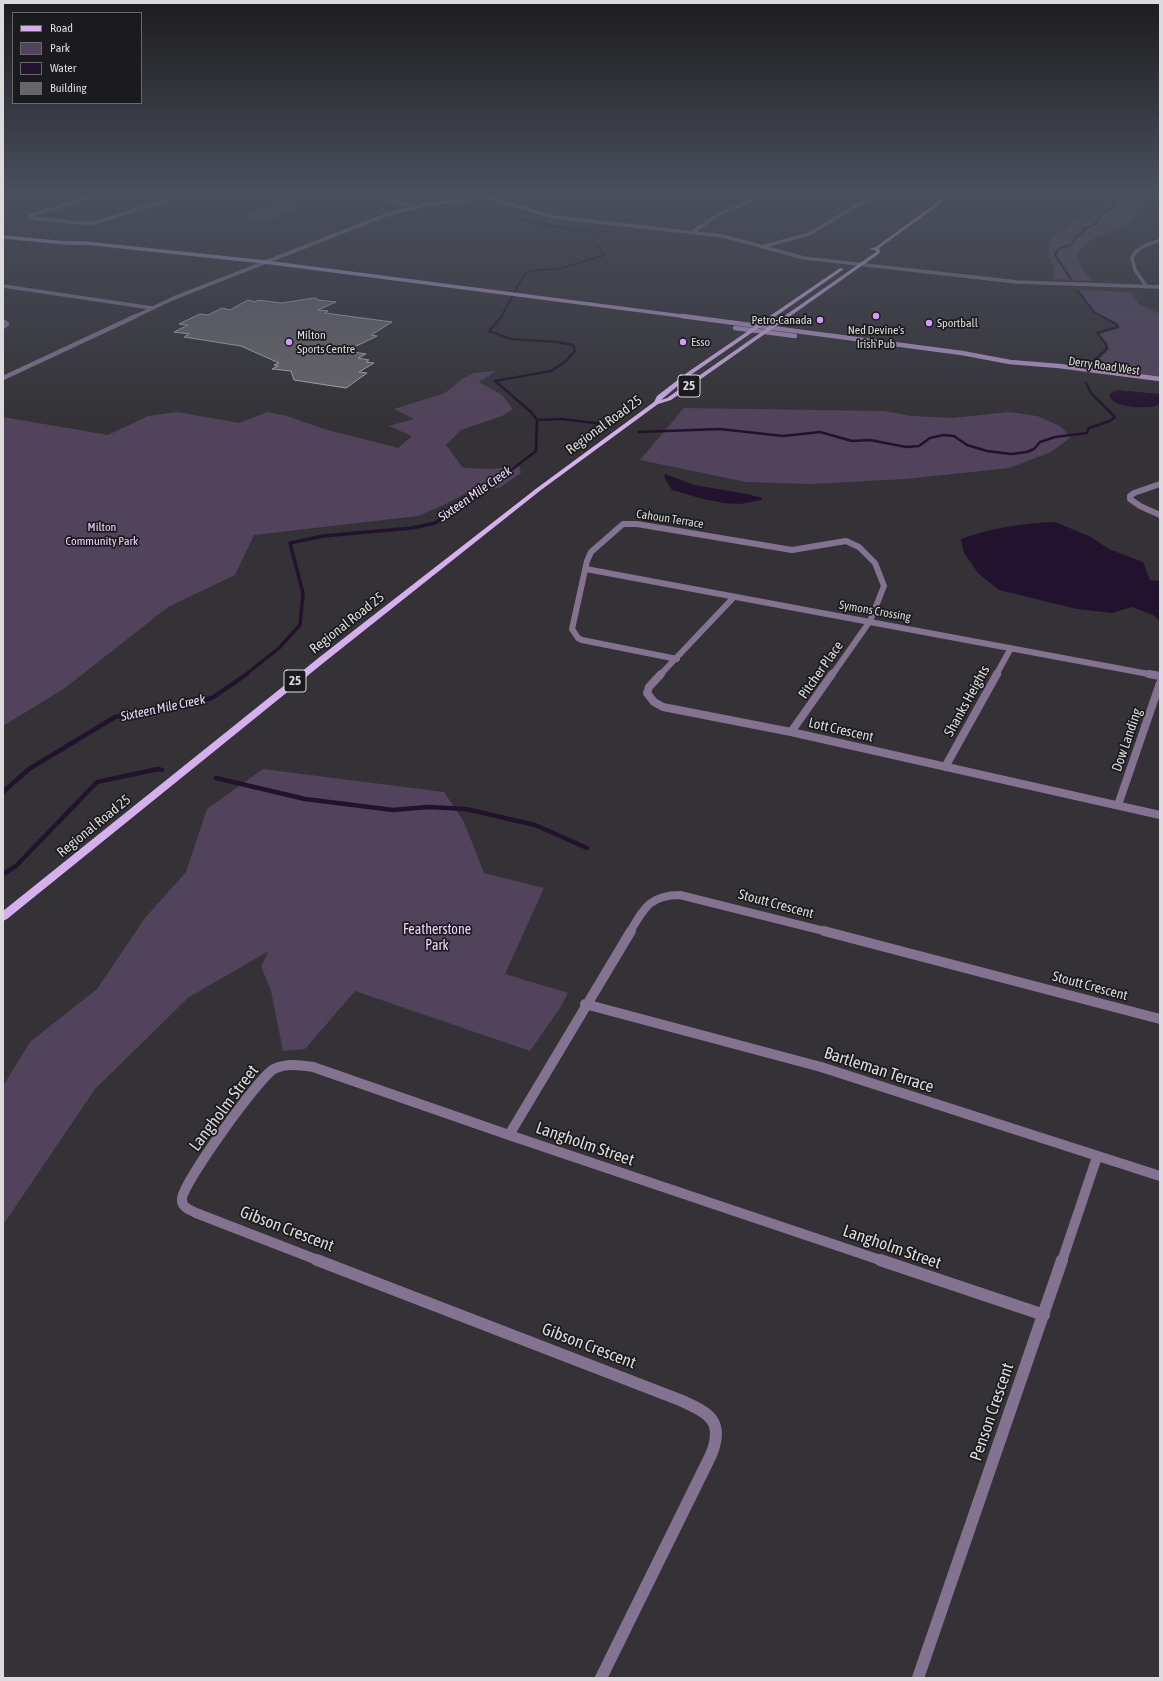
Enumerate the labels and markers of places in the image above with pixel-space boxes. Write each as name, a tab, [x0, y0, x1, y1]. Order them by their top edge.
marker: Ned Devine's Irish Pub	[871, 311, 881, 321]
place label: Petro-Canada	[752, 313, 812, 327]
marker: Petro-Canada	[815, 315, 825, 325]
place label: Sportball	[937, 316, 978, 330]
marker: Sportball	[924, 318, 934, 328]
place label: Ned Devine's Irish Pub	[848, 323, 904, 351]
place label: Milton Sports Centre	[297, 328, 355, 356]
place label: Esso	[691, 335, 710, 349]
marker: Milton Sports Centre	[284, 337, 294, 347]
marker: Esso	[678, 337, 688, 347]

